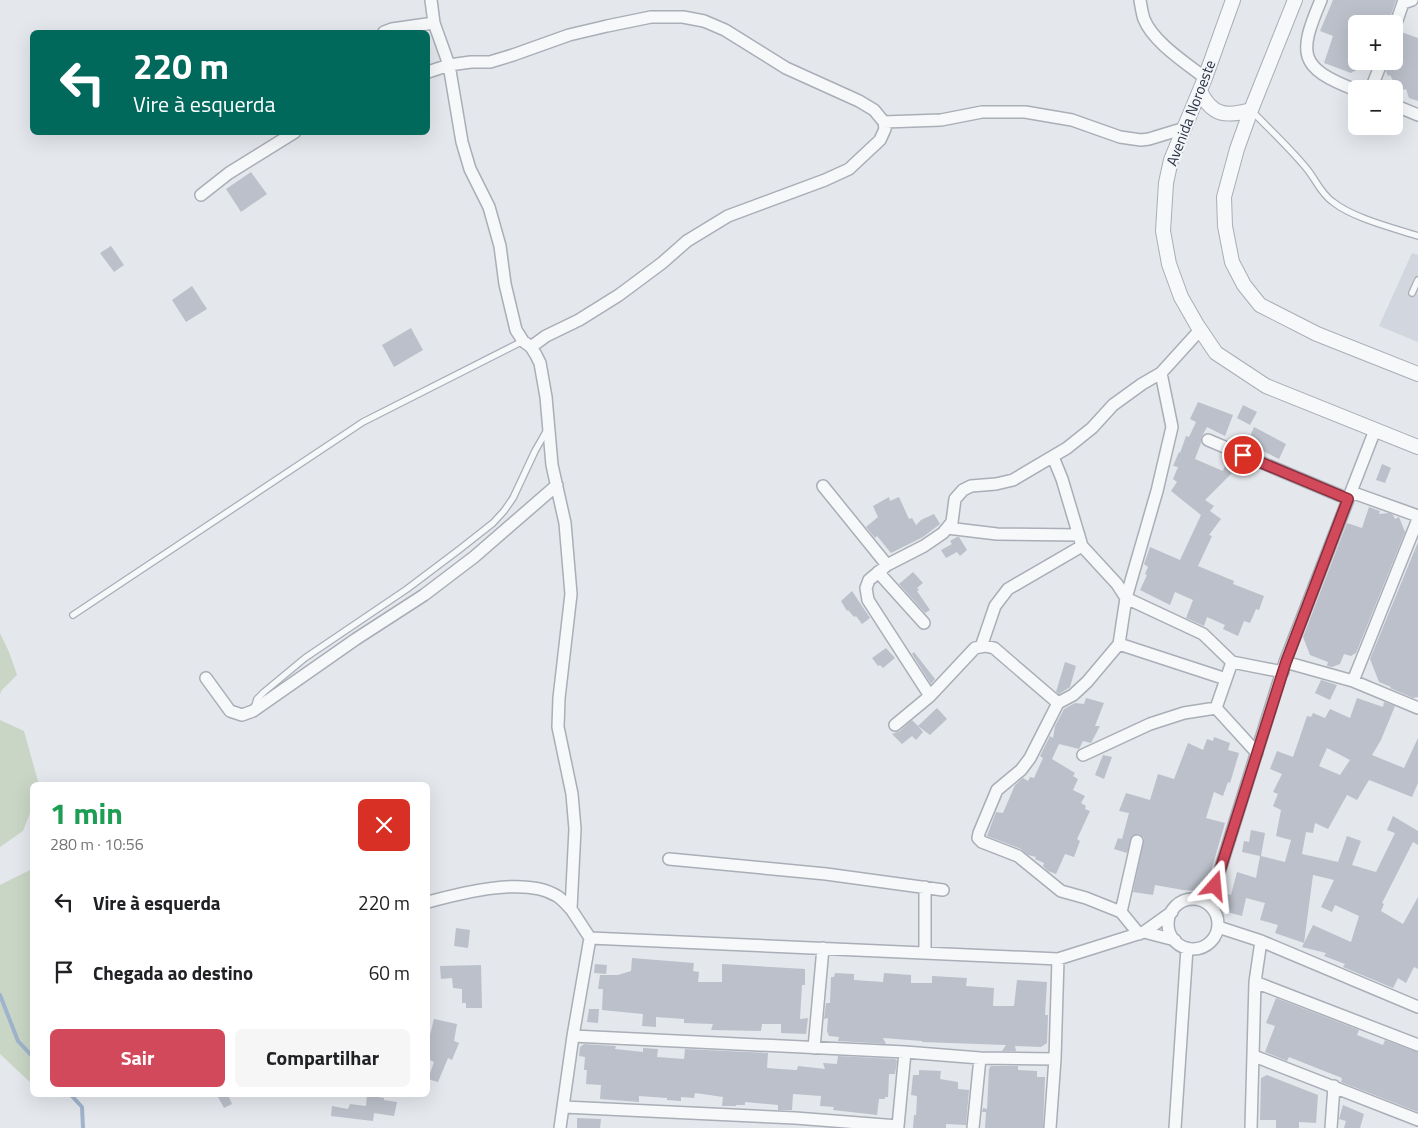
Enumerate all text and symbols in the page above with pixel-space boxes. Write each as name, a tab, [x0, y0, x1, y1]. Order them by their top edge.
map controls	[1348, 15, 1403, 135]
button: +	[1348, 15, 1403, 70]
text: 220 m	[133, 39, 229, 93]
icon: left	[50, 50, 115, 115]
street label: Avenida Noroeste	[1160, 57, 1221, 169]
button: −	[1348, 80, 1403, 135]
text: Vire à esquerda	[133, 87, 276, 121]
pin	[1222, 434, 1264, 476]
icon: arrive	[1229, 441, 1257, 469]
text: 1 min	[50, 790, 123, 836]
button: close	[358, 799, 410, 851]
text: 280 m · 10:56	[50, 832, 144, 856]
position arrow	[1188, 859, 1240, 911]
icon: left	[50, 888, 78, 916]
text: Vire à esquerda	[93, 888, 221, 917]
text: 220 m	[358, 888, 410, 917]
icon: arrive	[50, 958, 78, 986]
text: Chegada ao destino	[93, 958, 253, 987]
text: 60 m	[369, 958, 410, 987]
button: Sair	[50, 1029, 225, 1087]
button: Compartilhar	[235, 1029, 410, 1087]

